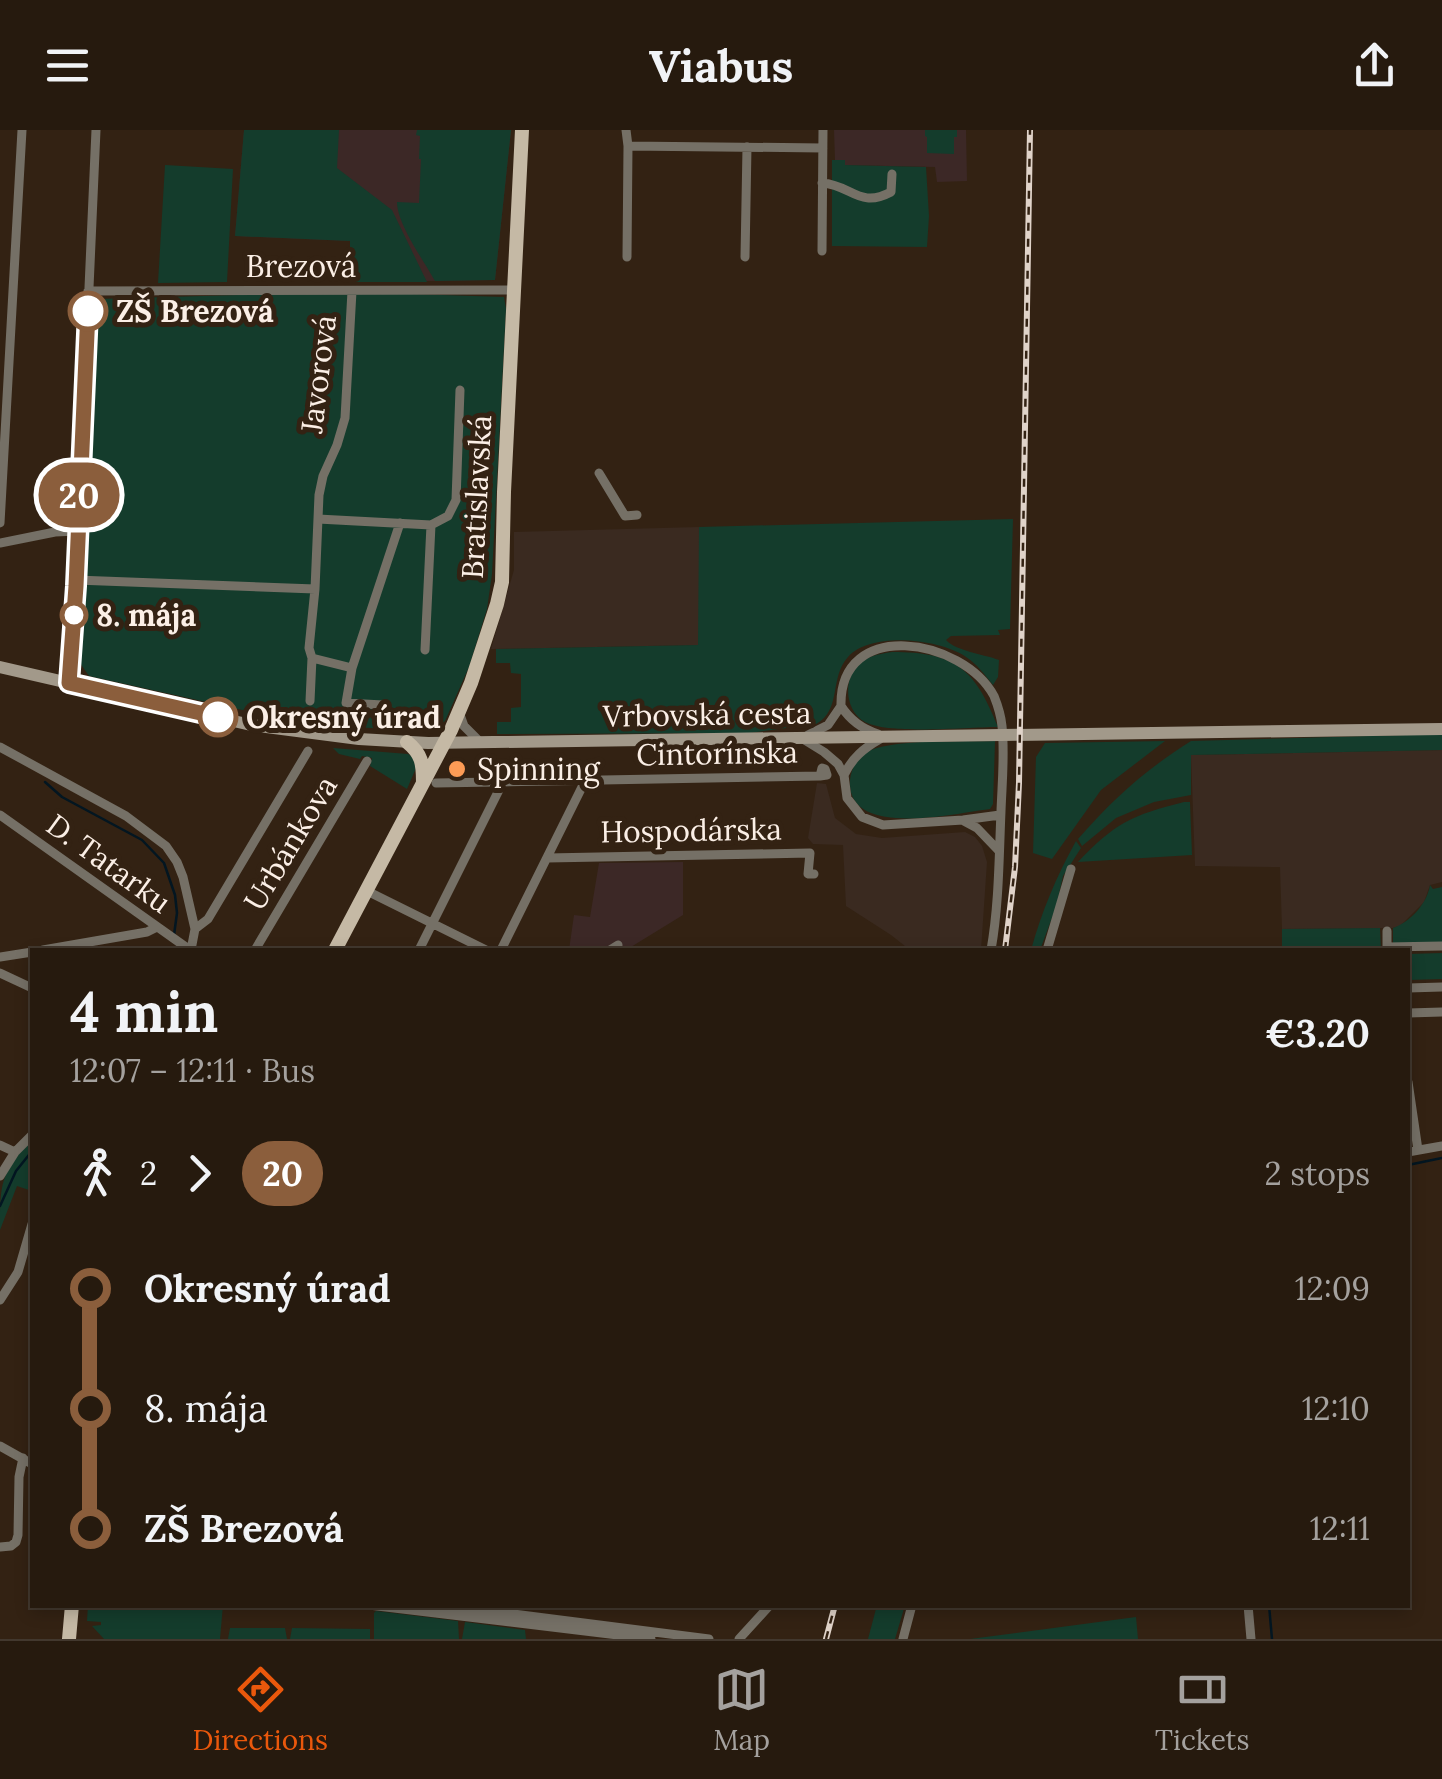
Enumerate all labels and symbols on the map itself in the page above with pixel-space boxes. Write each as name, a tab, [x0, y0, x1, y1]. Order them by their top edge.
street label: Brezová	[246, 247, 356, 285]
marker: ZŠ Brezová	[69, 292, 107, 330]
place label: ZŠ Brezová	[116, 292, 274, 330]
street label: Javorová	[292, 313, 344, 436]
street label: Bratislavská	[453, 414, 499, 580]
line badge: 20	[34, 462, 124, 528]
place label: 8. mája	[96, 596, 196, 635]
marker: 8. mája	[61, 602, 87, 628]
street label: Vrbovská cesta	[601, 693, 812, 735]
marker: Okresný úrad	[199, 698, 237, 736]
place label: Okresný úrad	[246, 698, 441, 737]
street label: Cintorínska	[636, 733, 798, 773]
place label: Spinning	[477, 750, 601, 789]
marker: Spinning	[446, 758, 468, 780]
street label: Urbánkova	[235, 769, 345, 917]
street label: D. Tatarku	[39, 805, 179, 921]
street label: Hospodárska	[600, 809, 782, 851]

